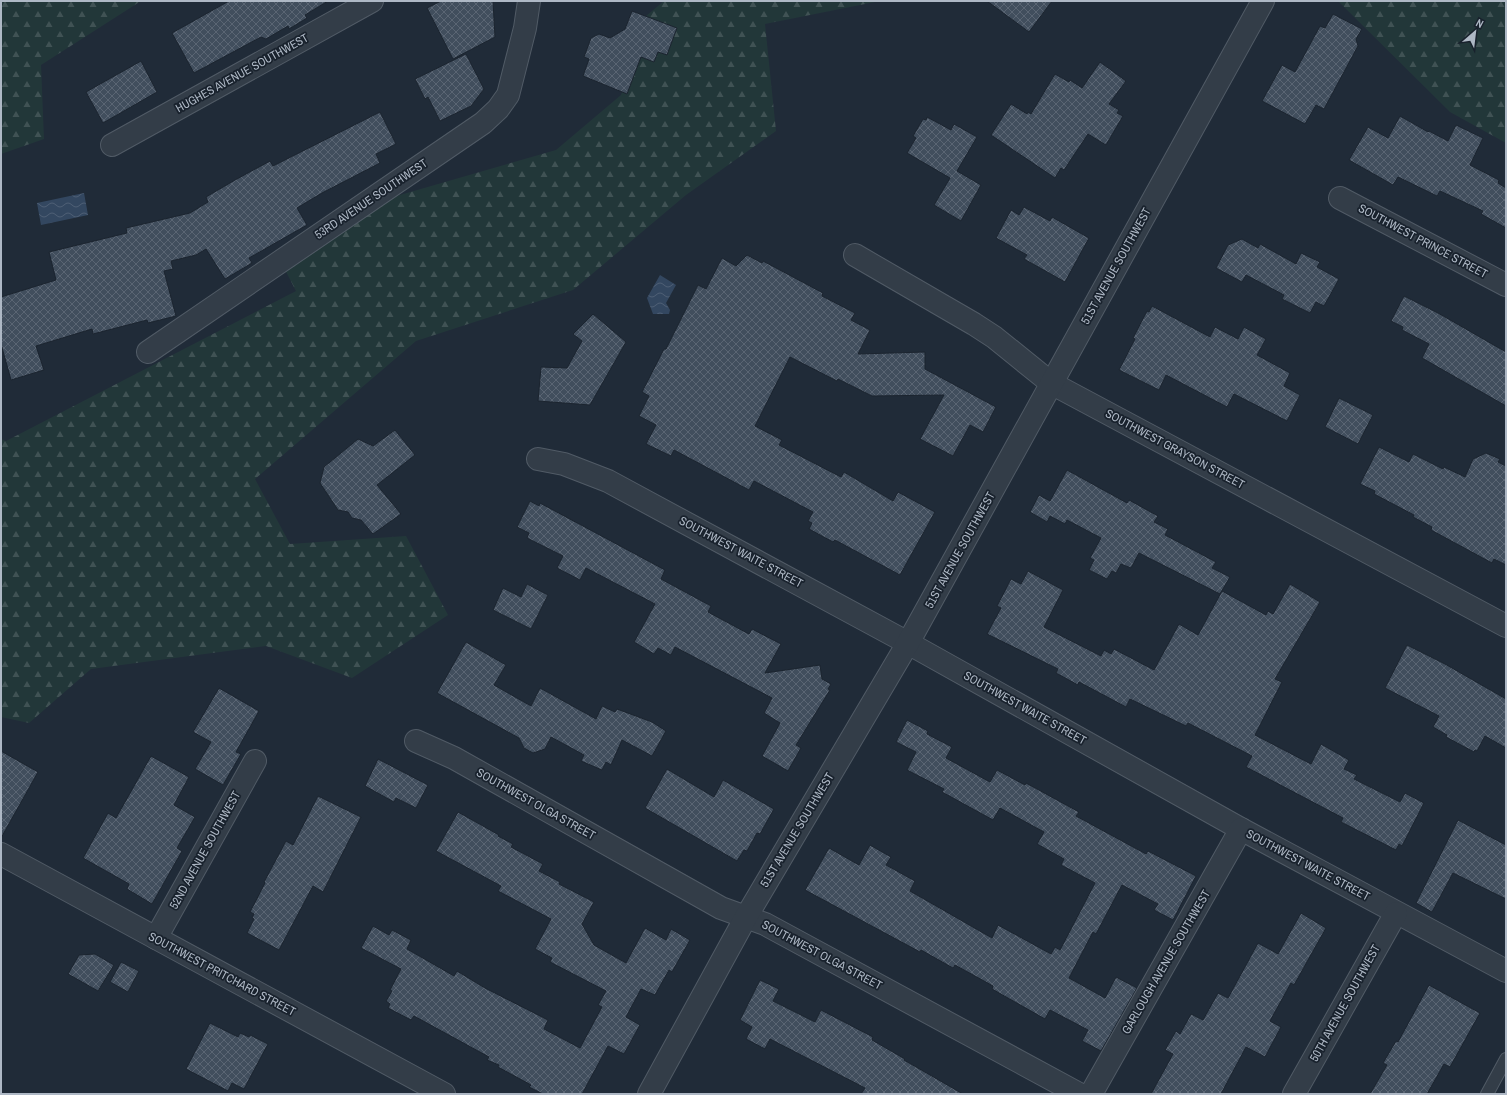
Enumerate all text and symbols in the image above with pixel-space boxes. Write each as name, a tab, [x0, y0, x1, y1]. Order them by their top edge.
north arrow	[1455, 12, 1495, 52]
text: N	[1474, 15, 1486, 31]
street label: HUGHES AVENUE SOUTHWEST	[173, 30, 311, 116]
street label: 53RD AVENUE SOUTHWEST	[312, 155, 430, 243]
street label: SOUTHWEST PRINCE STREET	[1356, 200, 1490, 282]
street label: 51ST AVENUE SOUTHWEST	[1077, 205, 1155, 327]
street label: SOUTHWEST GRAYSON STREET	[1103, 405, 1247, 493]
street label: 51ST AVENUE SOUTHWEST	[921, 489, 999, 611]
street label: SOUTHWEST WAITE STREET	[676, 513, 806, 591]
street label: SOUTHWEST WAITE STREET	[961, 668, 1089, 748]
street label: SOUTHWEST OLGA STREET	[474, 765, 598, 843]
street label: 51ST AVENUE SOUTHWEST	[756, 770, 838, 890]
street label: 52ND AVENUE SOUTHWEST	[166, 788, 244, 912]
street label: SOUTHWEST WAITE STREET	[1243, 826, 1373, 904]
street label: GARLOUGH AVENUE SOUTHWEST	[1118, 887, 1214, 1037]
street label: SOUTHWEST OLGA STREET	[759, 917, 885, 993]
street label: SOUTHWEST PRITCHARD STREET	[146, 928, 298, 1020]
street label: 50TH AVENUE SOUTHWEST	[1306, 942, 1384, 1064]

